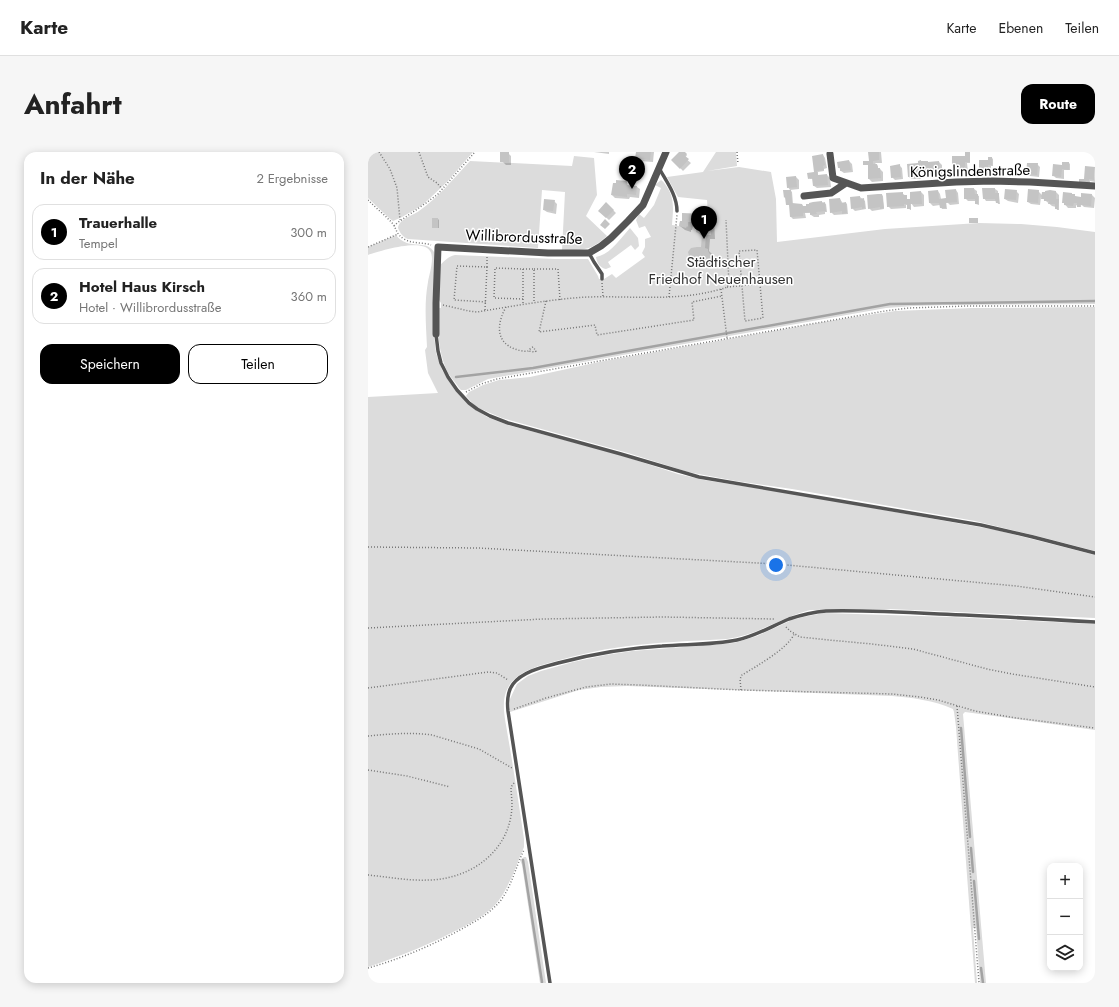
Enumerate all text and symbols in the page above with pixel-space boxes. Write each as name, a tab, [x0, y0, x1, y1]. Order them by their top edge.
text: Karte	[20, 14, 68, 41]
text: Karte	[946, 18, 976, 38]
text: Ebenen	[998, 18, 1043, 38]
text: Teilen	[1065, 18, 1099, 38]
text: Anfahrt	[24, 84, 122, 125]
button: Route	[1021, 84, 1095, 124]
pin: 2	[619, 156, 645, 189]
street label: Königslindenstraße	[910, 159, 1031, 183]
text: In der Nähe	[40, 166, 135, 190]
text: 2 Ergebnisse	[256, 169, 328, 188]
pin: 1	[691, 206, 717, 239]
text: Trauerhalle	[79, 212, 157, 234]
text: 1	[51, 223, 57, 242]
text: 300 m	[290, 223, 327, 242]
street label: Willibrordusstraße	[465, 224, 583, 250]
text: Tempel	[79, 234, 118, 253]
park label: Städtischer Friedhof Neuenhausen	[649, 251, 793, 290]
text: Hotel Haus Kirsch	[79, 276, 205, 298]
text: 2	[50, 287, 58, 306]
text: 360 m	[291, 287, 327, 306]
text: Hotel · Willibrordusstraße	[79, 298, 221, 317]
button: Speichern	[40, 344, 180, 384]
button: Teilen	[188, 344, 328, 384]
your location	[766, 555, 786, 575]
map controls	[1047, 863, 1083, 971]
button: +	[1047, 863, 1083, 899]
button: −	[1047, 899, 1083, 935]
button: layers	[1047, 935, 1083, 971]

